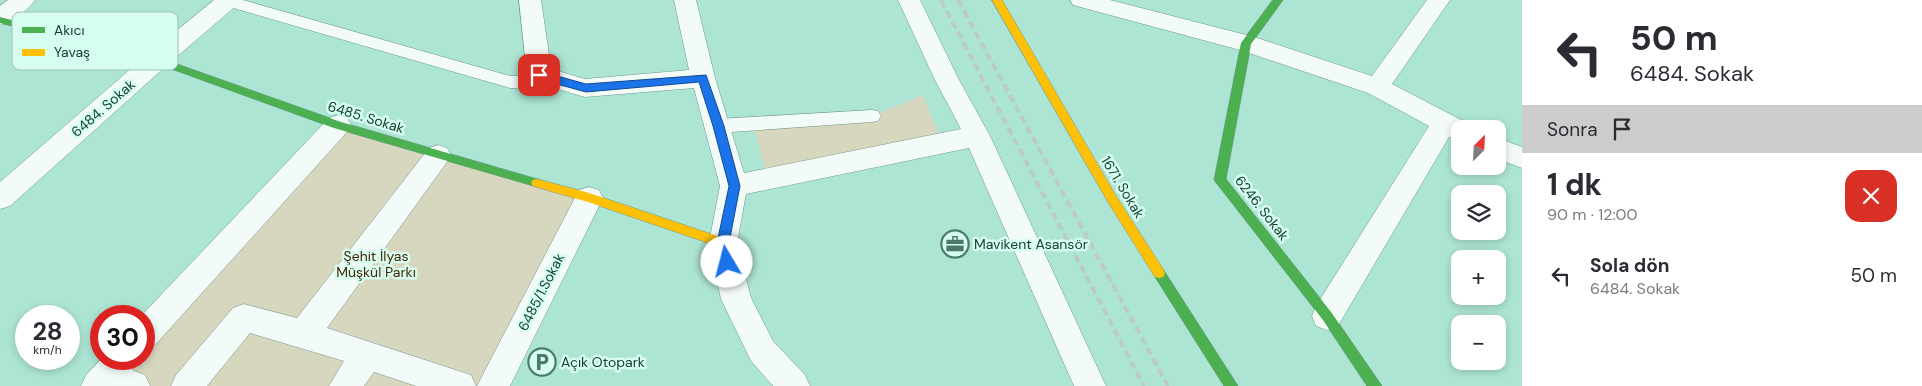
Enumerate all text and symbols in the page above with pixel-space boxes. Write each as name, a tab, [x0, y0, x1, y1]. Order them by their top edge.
legend	[12, 12, 178, 70]
text: 50 m	[1630, 15, 1718, 61]
icon: left	[1547, 20, 1612, 85]
text: Akıcı	[54, 21, 85, 39]
text: Yavaş	[54, 43, 90, 61]
pin	[518, 54, 560, 96]
text: 6484. Sokak	[1630, 59, 1754, 88]
icon: arrive	[525, 61, 553, 89]
street label: 6484. Sokak	[67, 75, 139, 141]
street label: 6485. Sokak	[326, 97, 406, 137]
icon: arrive	[1608, 115, 1636, 143]
text: Sonra	[1547, 117, 1598, 142]
north arrow	[1451, 120, 1506, 175]
map controls	[1451, 120, 1506, 370]
street label: 1671. Sokak	[1097, 153, 1149, 221]
text: 1 dk	[1547, 165, 1602, 204]
button: close	[1845, 170, 1897, 222]
street label: 6246. Sokak	[1231, 172, 1293, 244]
button: layers	[1451, 185, 1506, 240]
text: 90 m · 12:00	[1547, 204, 1638, 225]
office icon: Mavikent Asansör	[940, 229, 970, 259]
position arrow	[700, 235, 752, 287]
place label: Mavikent Asansör	[974, 235, 1088, 253]
park label: Şehit İlyas Müşkül Parkı	[336, 247, 416, 281]
street label: 6485/1.Sokak	[514, 250, 568, 334]
button: +	[1451, 250, 1506, 305]
text: Sola dön	[1590, 253, 1670, 278]
icon: left	[1547, 262, 1575, 290]
text: 50 m	[1850, 263, 1897, 288]
text: 6484. Sokak	[1590, 278, 1680, 299]
speed limit sign: 30	[90, 305, 155, 370]
text: 28	[32, 315, 63, 348]
button: −	[1451, 315, 1506, 370]
text: km/h	[33, 342, 62, 358]
parking icon: Açık Otopark	[527, 347, 557, 377]
place label: Açık Otopark	[561, 353, 645, 371]

